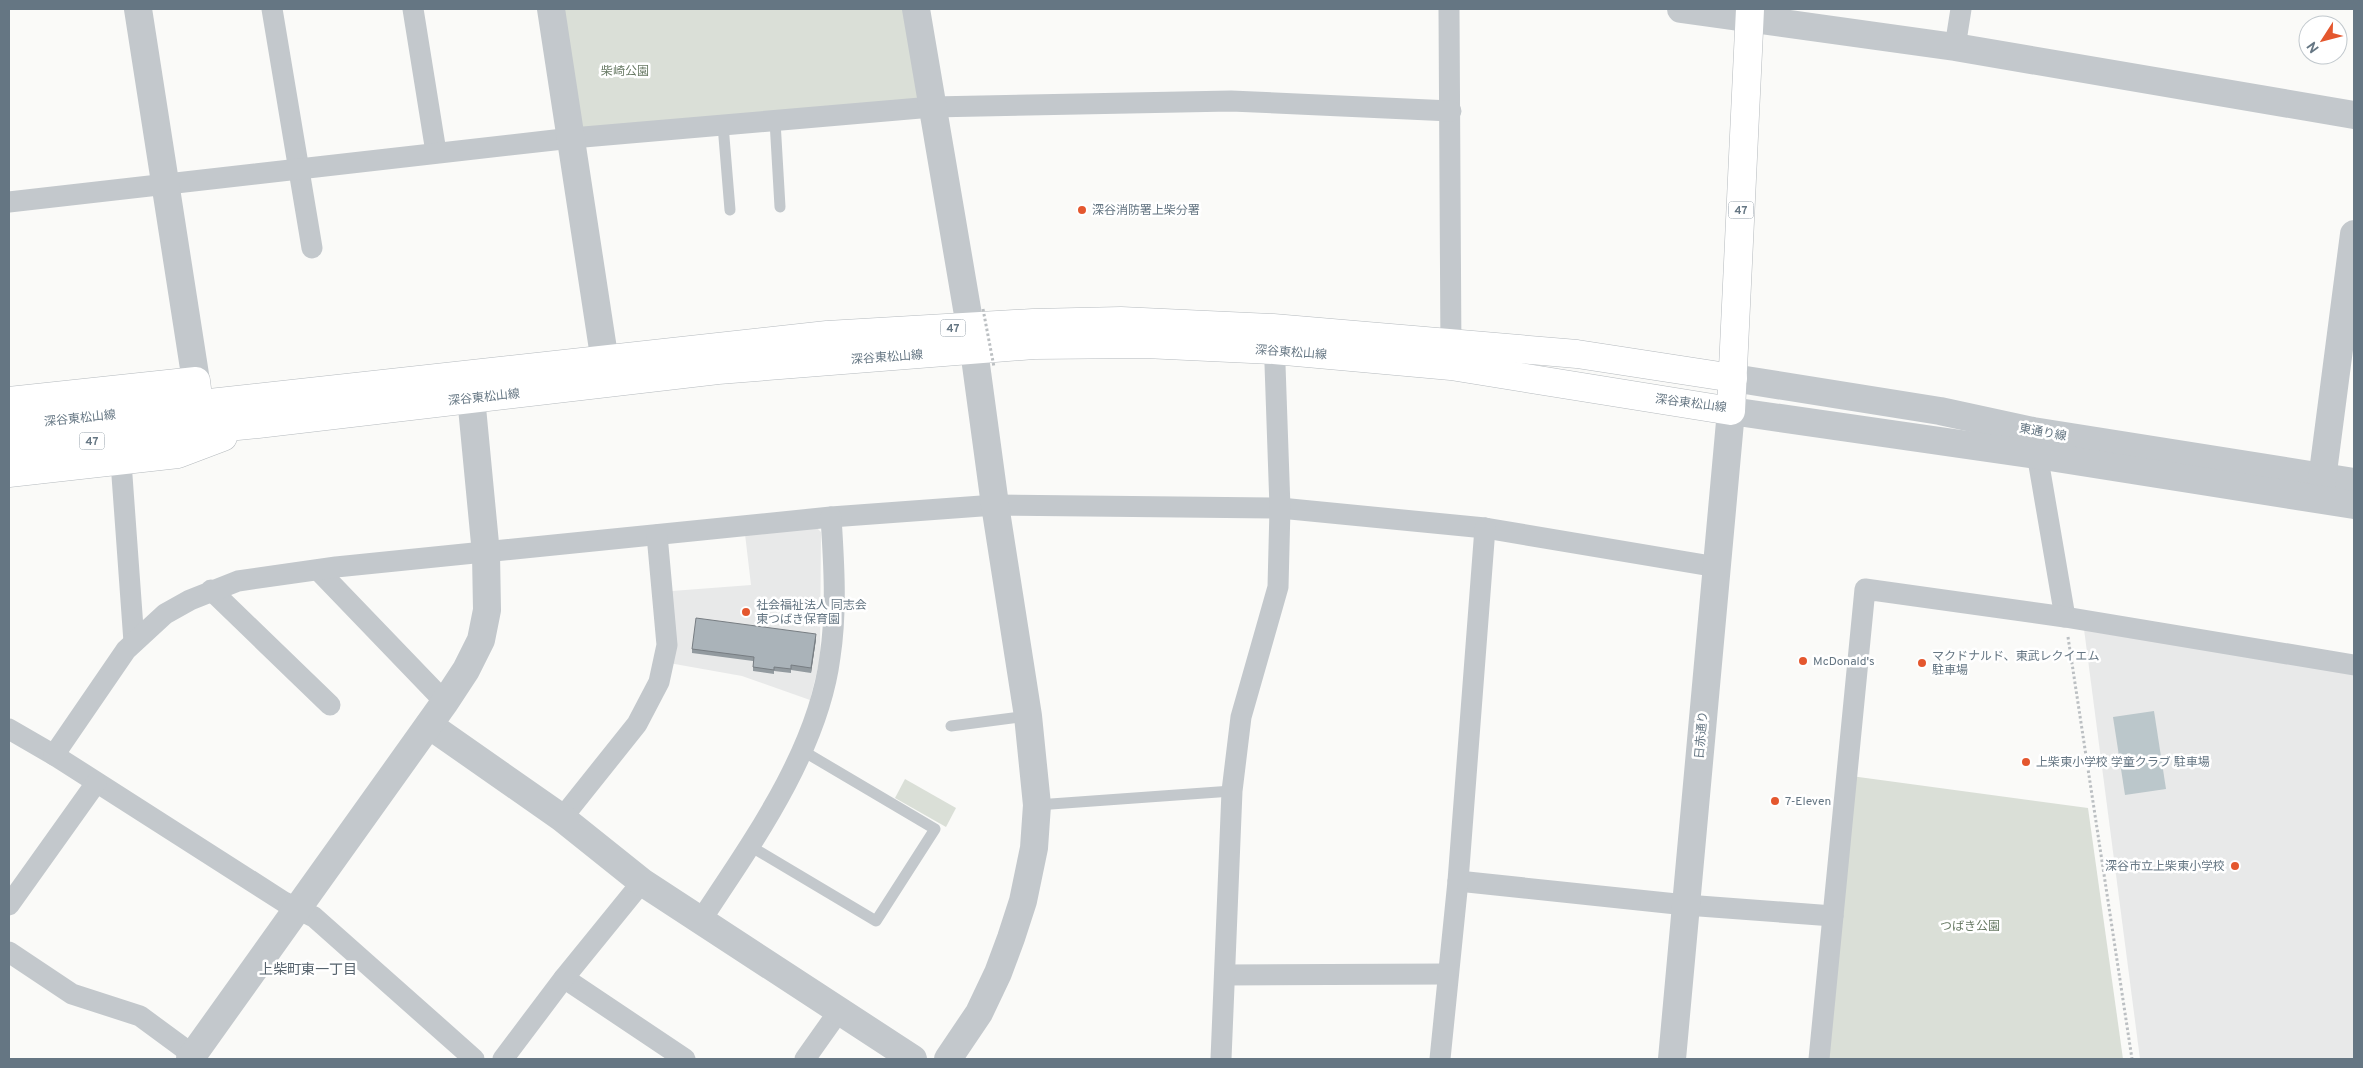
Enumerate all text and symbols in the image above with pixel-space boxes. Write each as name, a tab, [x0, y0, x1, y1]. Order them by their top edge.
north arrow	[2298, 15, 2348, 65]
text: N	[2304, 38, 2324, 56]
park label: 柴崎公園	[601, 64, 649, 80]
road number: 47	[1728, 202, 1754, 218]
place label: 深谷消防署上柴分署	[1092, 203, 1200, 219]
marker: 深谷消防署上柴分署	[1076, 204, 1088, 216]
road number: 47	[940, 319, 966, 336]
street label: 深谷東松山線	[1254, 343, 1327, 363]
street label: 深谷東松山線	[851, 348, 924, 368]
street label: 深谷東松山線	[447, 386, 521, 410]
street label: 深谷東松山線	[1654, 392, 1728, 416]
street label: 深谷東松山線	[43, 407, 117, 431]
street label: 東通り線	[2018, 421, 2068, 445]
road number: 47	[80, 432, 104, 450]
place label: 社会福祉法人 同志会 東つばき保育園	[756, 598, 867, 628]
marker: 社会福祉法人 同志会 東つばき保育園	[740, 606, 752, 618]
place label: マクドナルド、東武レクイエム 駐車場	[1932, 649, 2099, 679]
place label: McDonald's	[1813, 654, 1875, 670]
marker: McDonald's	[1797, 655, 1809, 667]
marker: マクドナルド、東武レクイエム 駐車場	[1916, 657, 1928, 669]
street label: 日赤通り	[1692, 710, 1712, 760]
place label: 上柴東小学校 学童クラブ 駐車場	[2036, 755, 2210, 771]
marker: 上柴東小学校 学童クラブ 駐車場	[2020, 756, 2032, 768]
place label: 7-Eleven	[1785, 794, 1831, 810]
marker: 7-Eleven	[1769, 795, 1781, 807]
place label: 深谷市立上柴東小学校	[2105, 859, 2225, 875]
marker: 深谷市立上柴東小学校	[2229, 860, 2241, 872]
park label: つばき公園	[1940, 919, 2000, 935]
district label: 上柴町東一丁目	[259, 962, 357, 979]

